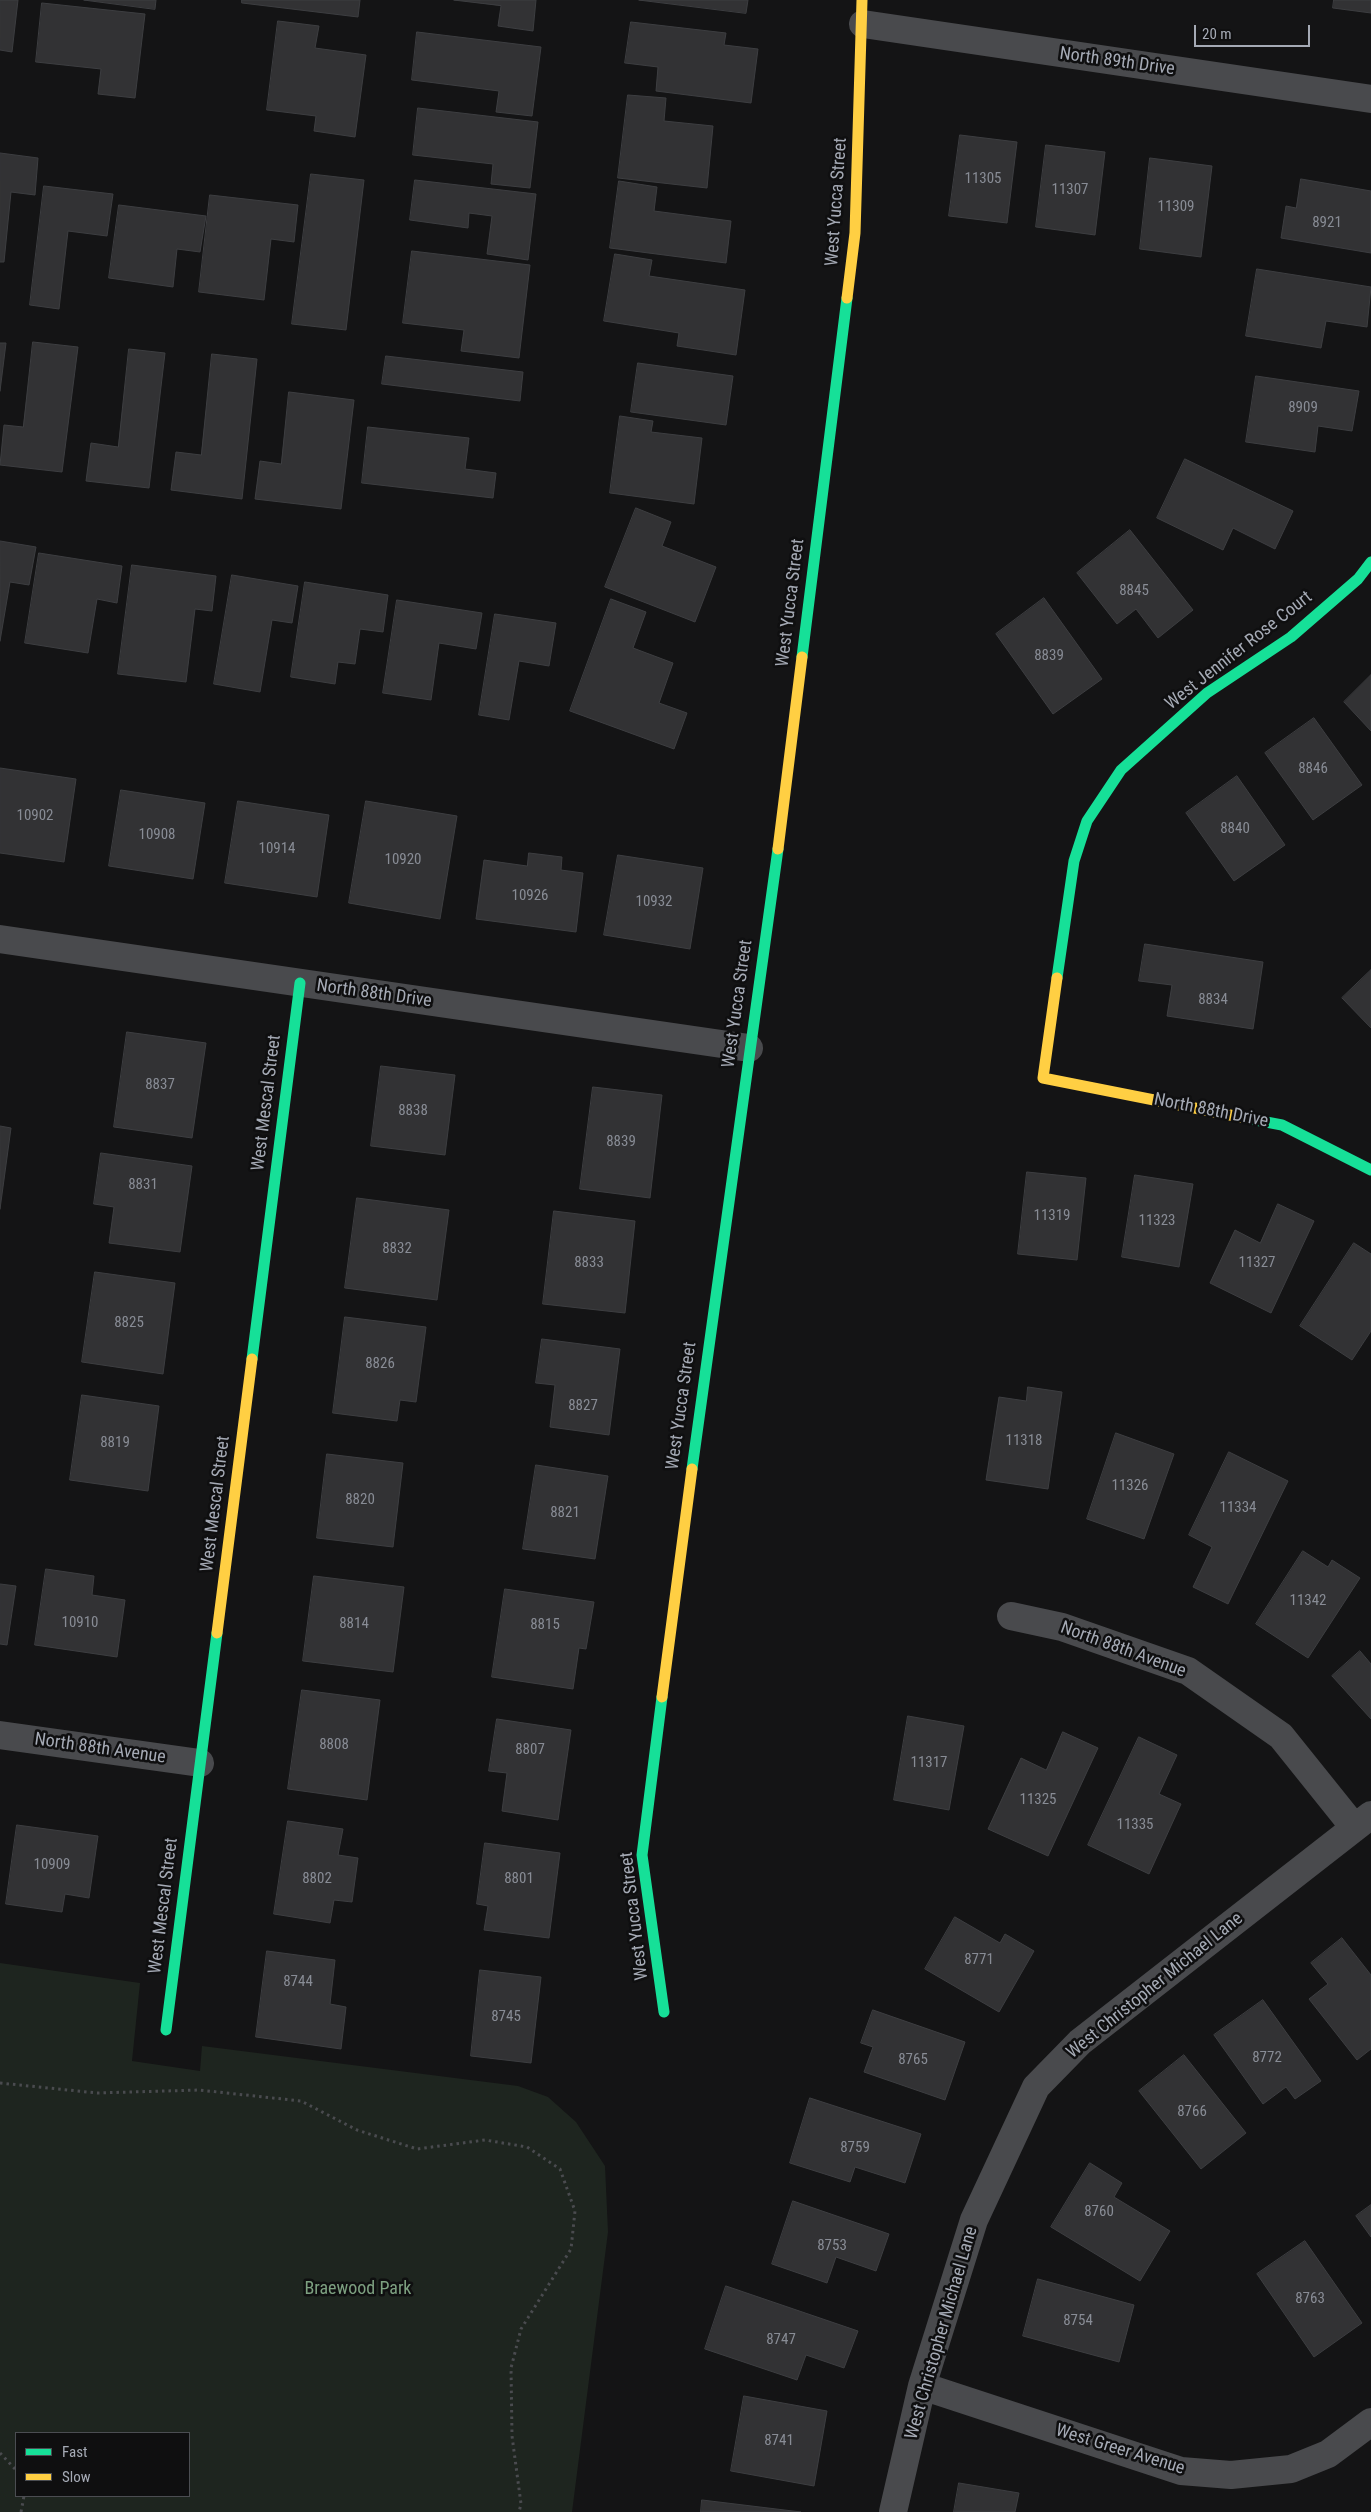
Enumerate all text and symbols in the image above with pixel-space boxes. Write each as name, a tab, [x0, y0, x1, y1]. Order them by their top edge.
scale bar	[1196, 15, 1312, 47]
text: 20 m	[1202, 25, 1232, 43]
street label: North 89th Drive	[1058, 43, 1176, 81]
street label: West Yucca Street	[822, 137, 852, 267]
house number: 11305	[964, 170, 1002, 188]
house number: 11307	[1051, 181, 1089, 199]
house number: 11309	[1157, 198, 1195, 216]
house number: 8921	[1312, 214, 1342, 232]
house number: 8909	[1288, 399, 1318, 417]
street label: West Yucca Street	[772, 538, 810, 668]
house number: 8845	[1119, 582, 1149, 600]
street label: West Jennifer Rose Court	[1161, 587, 1317, 715]
house number: 8839	[1034, 647, 1064, 665]
house number: 8846	[1298, 760, 1328, 778]
house number: 10902	[16, 807, 54, 825]
house number: 8840	[1220, 820, 1250, 838]
house number: 10908	[138, 826, 176, 844]
house number: 10914	[258, 840, 296, 858]
house number: 10920	[384, 851, 422, 869]
house number: 10926	[511, 887, 549, 905]
house number: 10932	[635, 893, 673, 911]
street label: West Yucca Street	[718, 939, 758, 1069]
street label: North 88th Drive	[315, 975, 433, 1013]
house number: 8834	[1198, 991, 1228, 1009]
street label: West Mescal Street	[248, 1034, 286, 1172]
house number: 8837	[145, 1076, 175, 1094]
street label: North 88th Drive	[1152, 1089, 1270, 1133]
house number: 8838	[398, 1102, 428, 1120]
house number: 8839	[606, 1133, 636, 1151]
house number: 8831	[128, 1176, 158, 1194]
house number: 11319	[1033, 1207, 1071, 1225]
house number: 11323	[1138, 1212, 1176, 1230]
house number: 8832	[382, 1240, 412, 1258]
house number: 8833	[574, 1254, 604, 1272]
house number: 11327	[1238, 1254, 1276, 1272]
house number: 8825	[114, 1314, 144, 1332]
street label: West Yucca Street	[662, 1341, 702, 1471]
house number: 8826	[365, 1355, 395, 1373]
house number: 8827	[568, 1397, 598, 1415]
house number: 11318	[1005, 1432, 1043, 1450]
house number: 8819	[100, 1434, 130, 1452]
street label: West Mescal Street	[197, 1435, 235, 1573]
house number: 11326	[1111, 1477, 1149, 1495]
house number: 8820	[345, 1491, 375, 1509]
house number: 11334	[1219, 1499, 1257, 1517]
house number: 8821	[550, 1504, 580, 1522]
house number: 11342	[1289, 1592, 1327, 1610]
house number: 10910	[61, 1614, 99, 1632]
house number: 8814	[339, 1615, 369, 1633]
house number: 8815	[530, 1616, 560, 1634]
street label: North 88th Avenue	[1057, 1617, 1189, 1683]
street label: North 88th Avenue	[33, 1729, 167, 1769]
house number: 8808	[319, 1736, 349, 1754]
house number: 8807	[515, 1741, 545, 1759]
house number: 11317	[910, 1754, 948, 1772]
house number: 11325	[1019, 1791, 1057, 1809]
house number: 11335	[1116, 1816, 1154, 1834]
street label: West Mescal Street	[145, 1837, 183, 1975]
street label: West Yucca Street	[616, 1851, 654, 1981]
house number: 10909	[33, 1856, 71, 1874]
house number: 8802	[302, 1870, 332, 1888]
house number: 8801	[504, 1870, 534, 1888]
street label: West Christopher Michael Lane	[1063, 1908, 1247, 2064]
house number: 8771	[964, 1951, 994, 1969]
house number: 8744	[283, 1973, 313, 1991]
house number: 8745	[491, 2008, 521, 2026]
house number: 8772	[1252, 2049, 1282, 2067]
house number: 8765	[898, 2051, 928, 2069]
house number: 8766	[1177, 2103, 1207, 2121]
house number: 8759	[840, 2139, 870, 2157]
house number: 8760	[1084, 2203, 1114, 2221]
street label: West Christopher Michael Lane	[901, 2224, 983, 2442]
house number: 8753	[817, 2237, 847, 2255]
park label: Braewood Park	[305, 2278, 411, 2300]
house number: 8763	[1295, 2290, 1325, 2308]
house number: 8754	[1063, 2312, 1093, 2330]
house number: 8747	[766, 2331, 796, 2349]
street label: West Greer Avenue	[1053, 2420, 1187, 2480]
legend	[15, 2432, 190, 2497]
house number: 8741	[764, 2432, 794, 2450]
text: Fast	[62, 2443, 87, 2461]
text: Slow	[62, 2468, 91, 2486]

